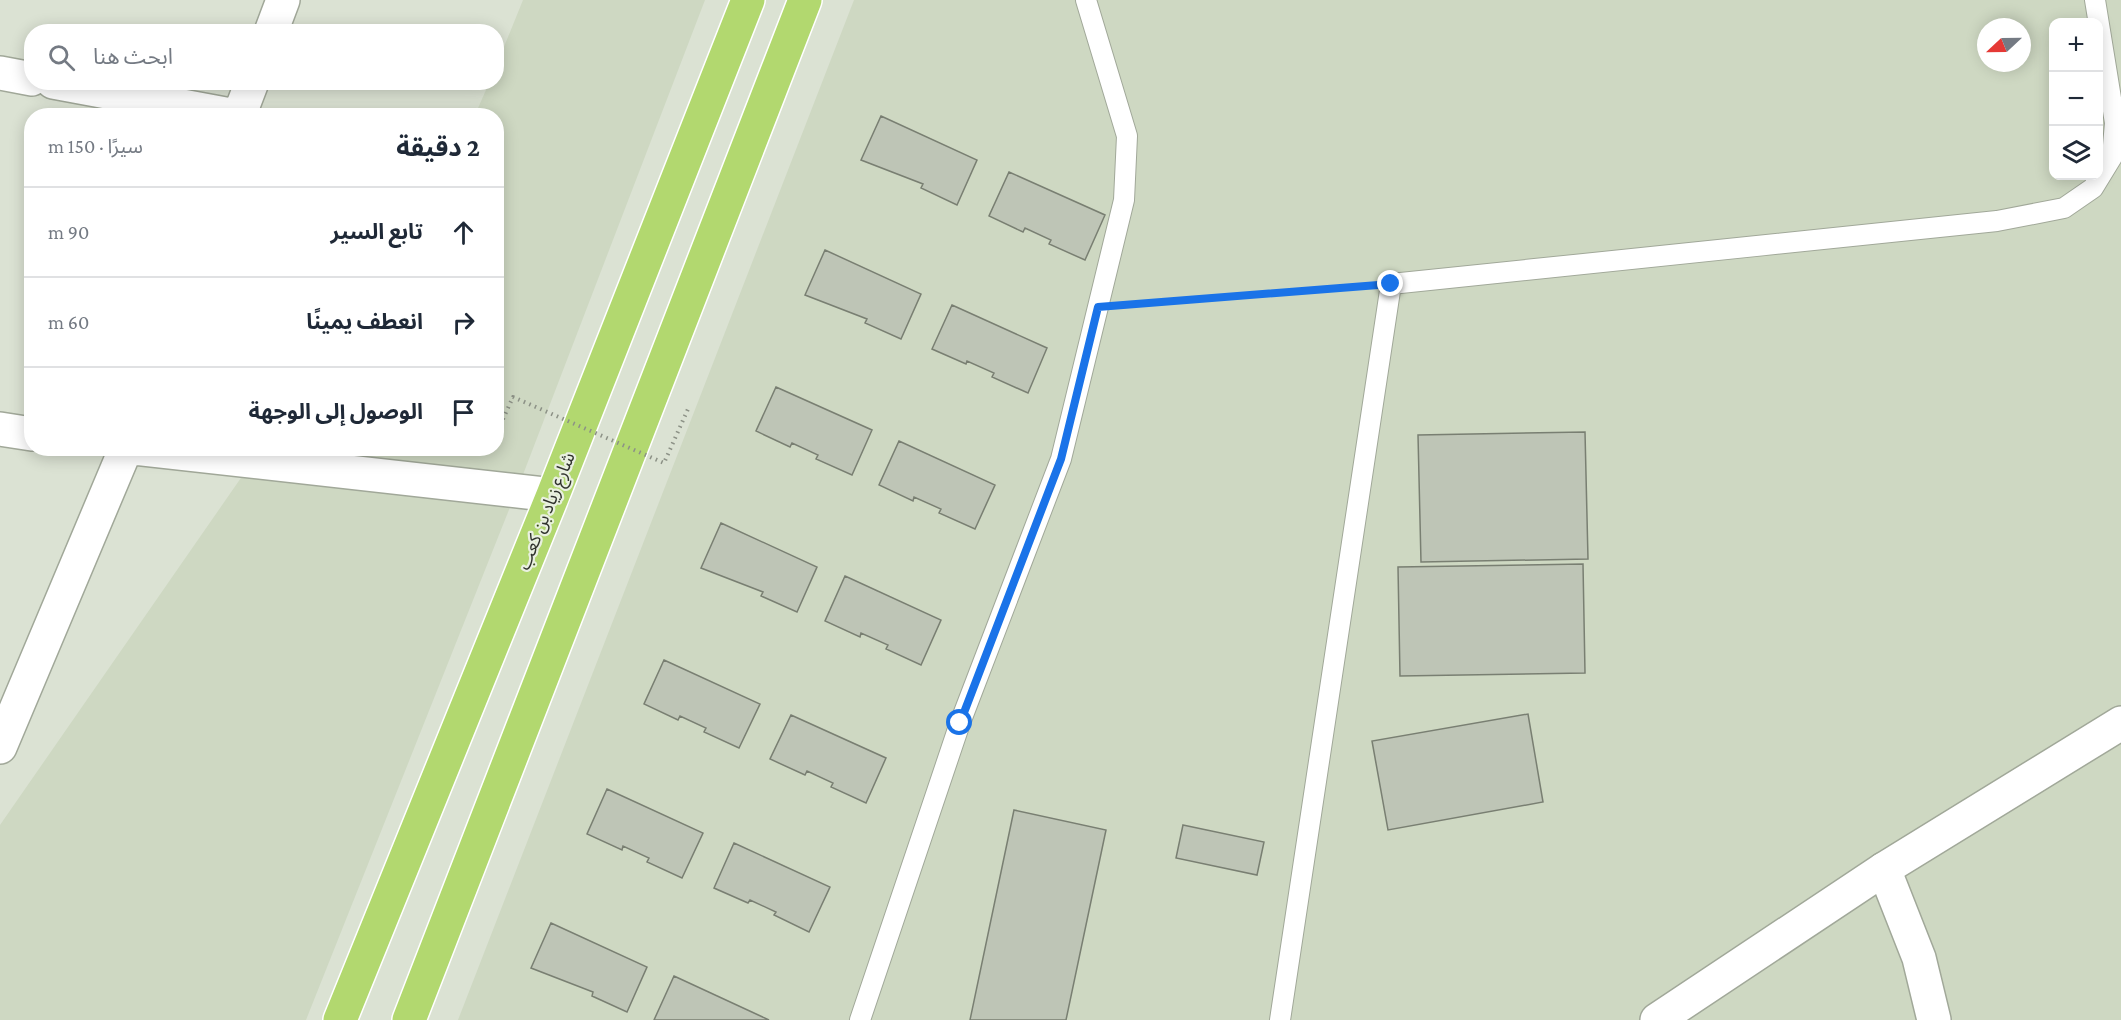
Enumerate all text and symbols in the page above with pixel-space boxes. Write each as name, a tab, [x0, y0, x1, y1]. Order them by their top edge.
north arrow	[1977, 18, 2031, 72]
map controls	[2049, 18, 2103, 180]
button: +	[2049, 18, 2103, 72]
search box	[24, 24, 504, 90]
icon: search	[45, 41, 78, 74]
text: ابحث هنا	[93, 44, 173, 69]
button: −	[2049, 72, 2103, 126]
button: layers	[2049, 126, 2103, 180]
text: 2 دقيقة	[396, 133, 480, 162]
text: سيرًا · 150 m	[48, 135, 143, 157]
icon: ahead	[447, 216, 480, 249]
text: تابع السير	[331, 219, 423, 244]
text: 90 m	[48, 221, 89, 243]
route end	[1377, 270, 1403, 296]
icon: right	[447, 306, 480, 339]
text: انعطف يمينًا	[306, 309, 423, 334]
text: 60 m	[48, 311, 89, 333]
icon: arrive	[447, 396, 480, 429]
text: الوصول إلى الوجهة	[248, 399, 423, 424]
street label: شارع زياد بن كعب	[513, 449, 582, 574]
route start	[946, 709, 972, 735]

